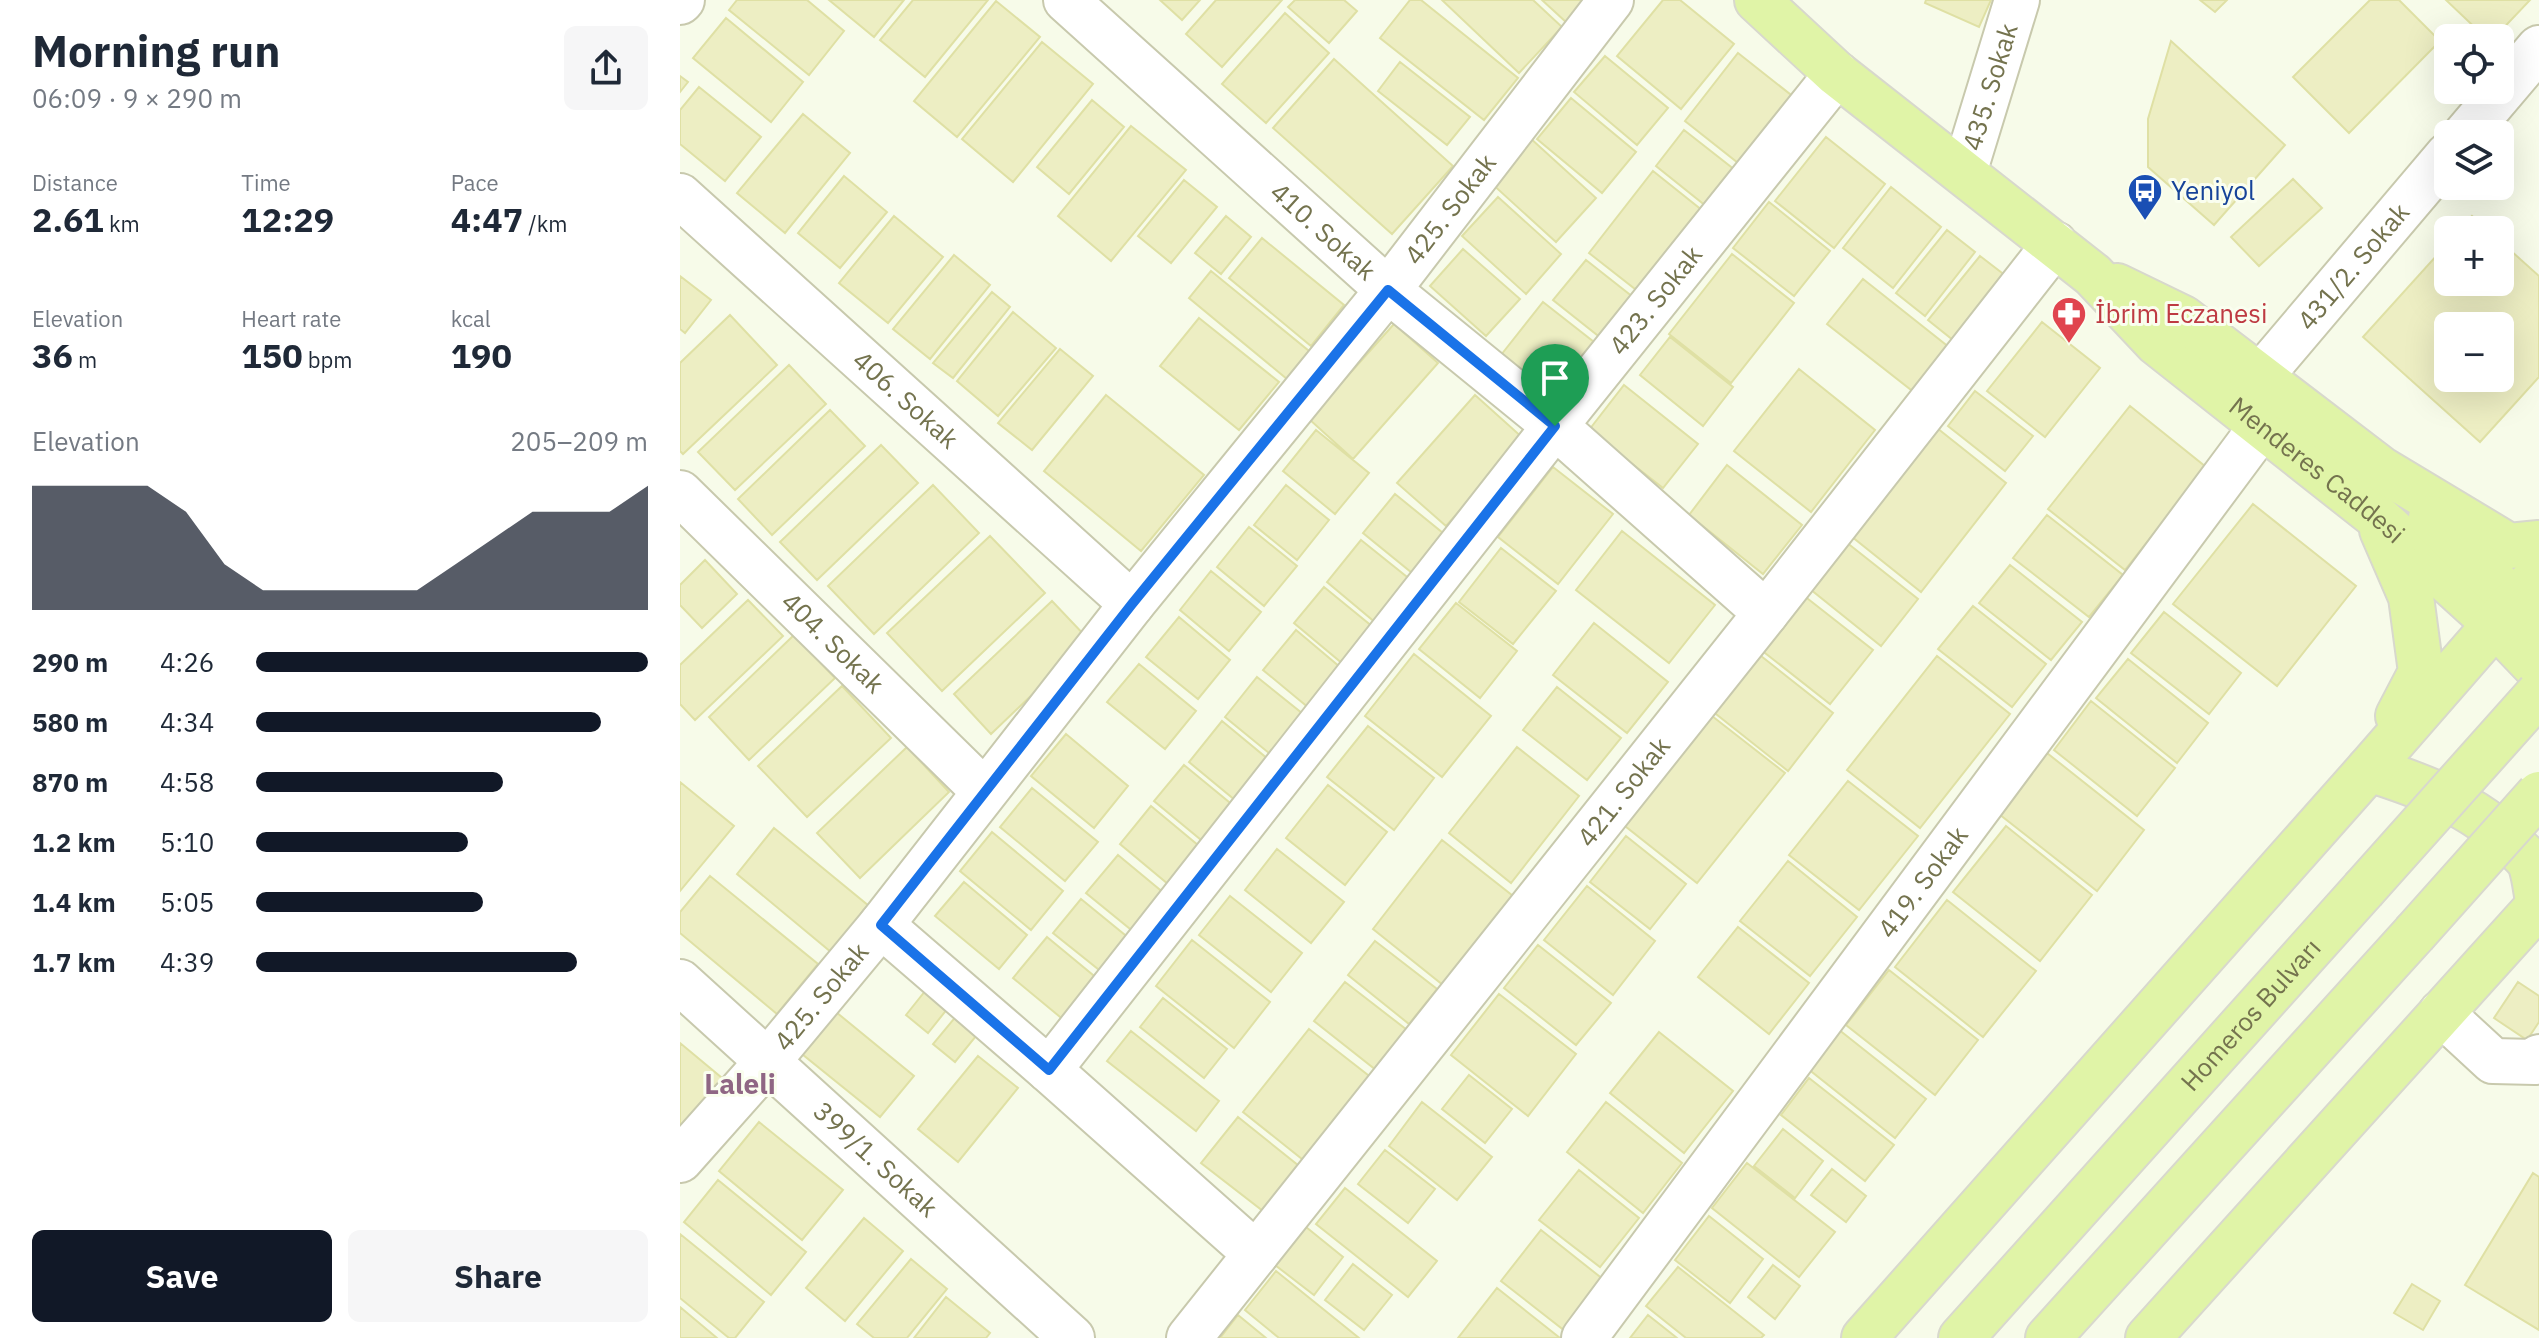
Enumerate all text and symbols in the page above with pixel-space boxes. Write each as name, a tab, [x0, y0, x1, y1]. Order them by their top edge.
street label: 435. Sokak	[1954, 19, 2025, 154]
text: Morning run	[32, 22, 281, 79]
map controls	[2434, 24, 2514, 392]
button: locate	[2434, 24, 2514, 104]
button: share	[564, 26, 648, 110]
text: 06:09 · 9 × 290 m	[32, 81, 242, 115]
button: layers	[2434, 120, 2514, 200]
street label: 425. Sokak	[1396, 146, 1503, 271]
text: Distance	[32, 168, 118, 197]
text: Time	[241, 168, 291, 197]
text: Pace	[451, 168, 499, 197]
bus stop icon: Yeniyol	[2126, 172, 2164, 222]
place label: Yeniyol	[2171, 173, 2255, 207]
street label: 410. Sokak	[1264, 174, 1384, 287]
street label: 431/2. Sokak	[2289, 195, 2416, 337]
text: 2.61	[32, 197, 104, 241]
text: 12:29	[241, 197, 334, 241]
text: 4:47	[451, 197, 523, 241]
text: km	[104, 209, 140, 238]
text: /km	[523, 209, 568, 238]
button: +	[2434, 216, 2514, 296]
street label: 423. Sokak	[1601, 238, 1709, 361]
pharmacy icon: İbrim Eczanesi	[2050, 295, 2088, 345]
place label: İbrim Eczanesi	[2095, 296, 2267, 330]
text: Elevation	[32, 304, 123, 333]
text: Heart rate	[241, 304, 341, 333]
text: kcal	[451, 304, 491, 333]
button: −	[2434, 312, 2514, 392]
text: 36	[32, 333, 73, 377]
text: 150	[241, 333, 303, 377]
text: 190	[451, 333, 512, 377]
street label: 406. Sokak	[846, 342, 967, 456]
pin	[1521, 344, 1589, 426]
text: m	[73, 345, 97, 374]
text: bpm	[303, 345, 352, 374]
icon: arrive	[1533, 356, 1577, 400]
street label: Menderes Caddesi	[2223, 389, 2413, 550]
text: Elevation	[32, 424, 140, 458]
text: 205–209 m	[510, 424, 648, 458]
street label: 404. Sokak	[775, 584, 892, 700]
text: 290 m	[32, 645, 108, 679]
text: 4:26	[160, 645, 214, 679]
text: 580 m	[32, 705, 108, 739]
text: 4:34	[160, 705, 214, 739]
street label: 421. Sokak	[1569, 729, 1677, 853]
text: 870 m	[32, 765, 108, 799]
text: 4:58	[160, 765, 214, 799]
street label: 419. Sokak	[1869, 819, 1975, 944]
text: 1.2 km	[32, 825, 116, 859]
text: 5:10	[160, 825, 214, 859]
text: 1.4 km	[32, 885, 116, 919]
text: 5:05	[160, 885, 214, 919]
street label: Homeros Bulvarı	[2173, 931, 2327, 1098]
street label: 425. Sokak	[766, 935, 876, 1057]
text: 1.7 km	[32, 945, 116, 979]
text: 4:39	[160, 945, 214, 979]
district label: Laleli	[704, 1065, 776, 1102]
street label: 399/1. Sokak	[807, 1094, 946, 1224]
button: Save	[32, 1230, 332, 1322]
button: Share	[348, 1230, 648, 1322]

